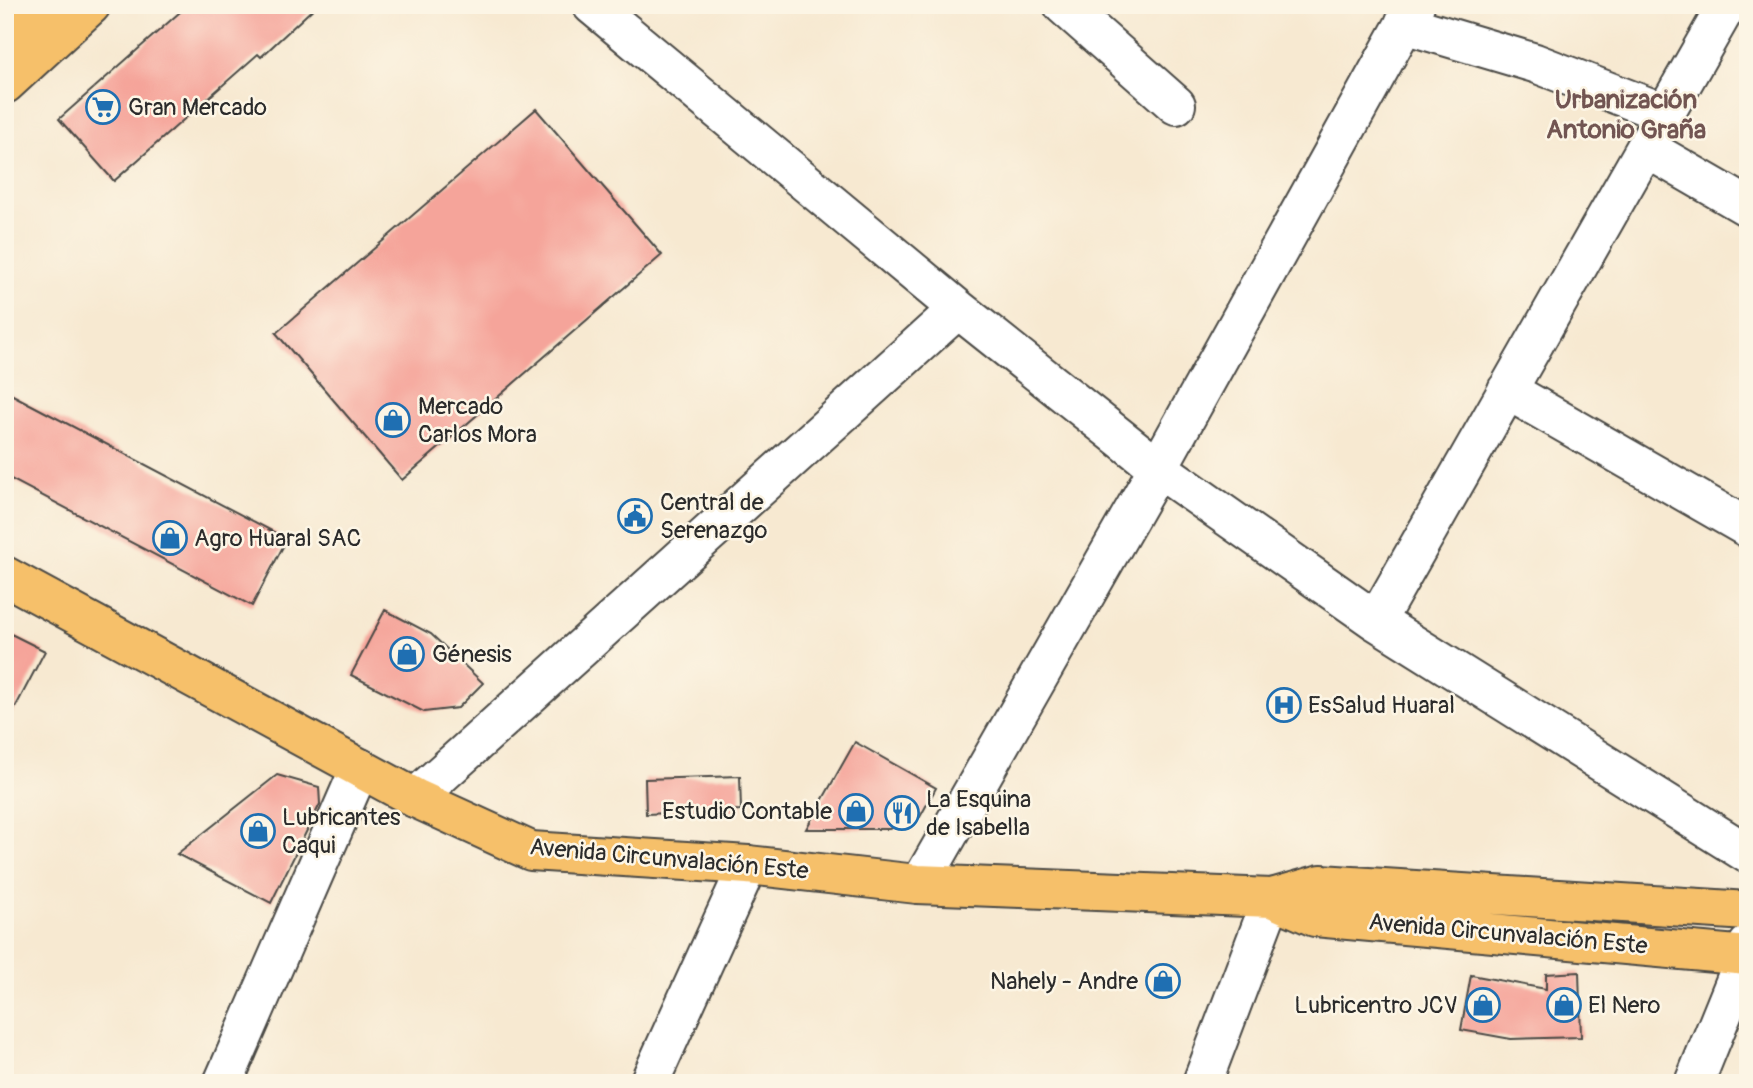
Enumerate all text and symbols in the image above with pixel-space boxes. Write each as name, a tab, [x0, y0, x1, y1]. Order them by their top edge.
district label: Urbanización Antonio Graña	[1546, 84, 1706, 146]
supermarket icon: Gran Mercado	[84, 88, 122, 126]
place label: Gran Mercado	[128, 93, 267, 122]
place label: Mercado Carlos Mora	[418, 392, 537, 449]
shop icon: Mercado Carlos Mora	[374, 401, 412, 439]
place label: Central de Serenazgo	[660, 488, 768, 545]
public building icon: Central de Serenazgo	[616, 497, 654, 535]
shop icon: Agro Huaral SAC	[151, 519, 189, 557]
place label: Agro Huaral SAC	[194, 524, 361, 553]
shop icon: Génesis	[388, 635, 426, 673]
place label: Génesis	[432, 640, 512, 669]
hospital icon: EsSalud Huaral	[1265, 686, 1303, 724]
place label: EsSalud Huaral	[1308, 691, 1455, 720]
place label: La Esquina de Isabella	[926, 785, 1031, 842]
shop icon: Estudio Contable	[837, 792, 875, 830]
restaurant icon: La Esquina de Isabella	[883, 794, 921, 832]
place label: Estudio Contable	[662, 797, 832, 826]
place label: Lubricantes Caqui	[282, 803, 401, 860]
shop icon: Lubricantes Caqui	[239, 812, 277, 850]
street label: Avenida Circunvalación Este	[528, 832, 810, 886]
street label: Avenida Circunvalación Este	[1367, 907, 1649, 961]
shop icon: Nahely - Andre	[1144, 962, 1182, 1000]
place label: Nahely - Andre	[990, 967, 1138, 996]
shop icon: Lubricentro JCV	[1464, 986, 1502, 1024]
shop icon: El Nero	[1545, 986, 1583, 1024]
place label: Lubricentro JCV	[1294, 991, 1458, 1020]
place label: El Nero	[1588, 991, 1661, 1020]

